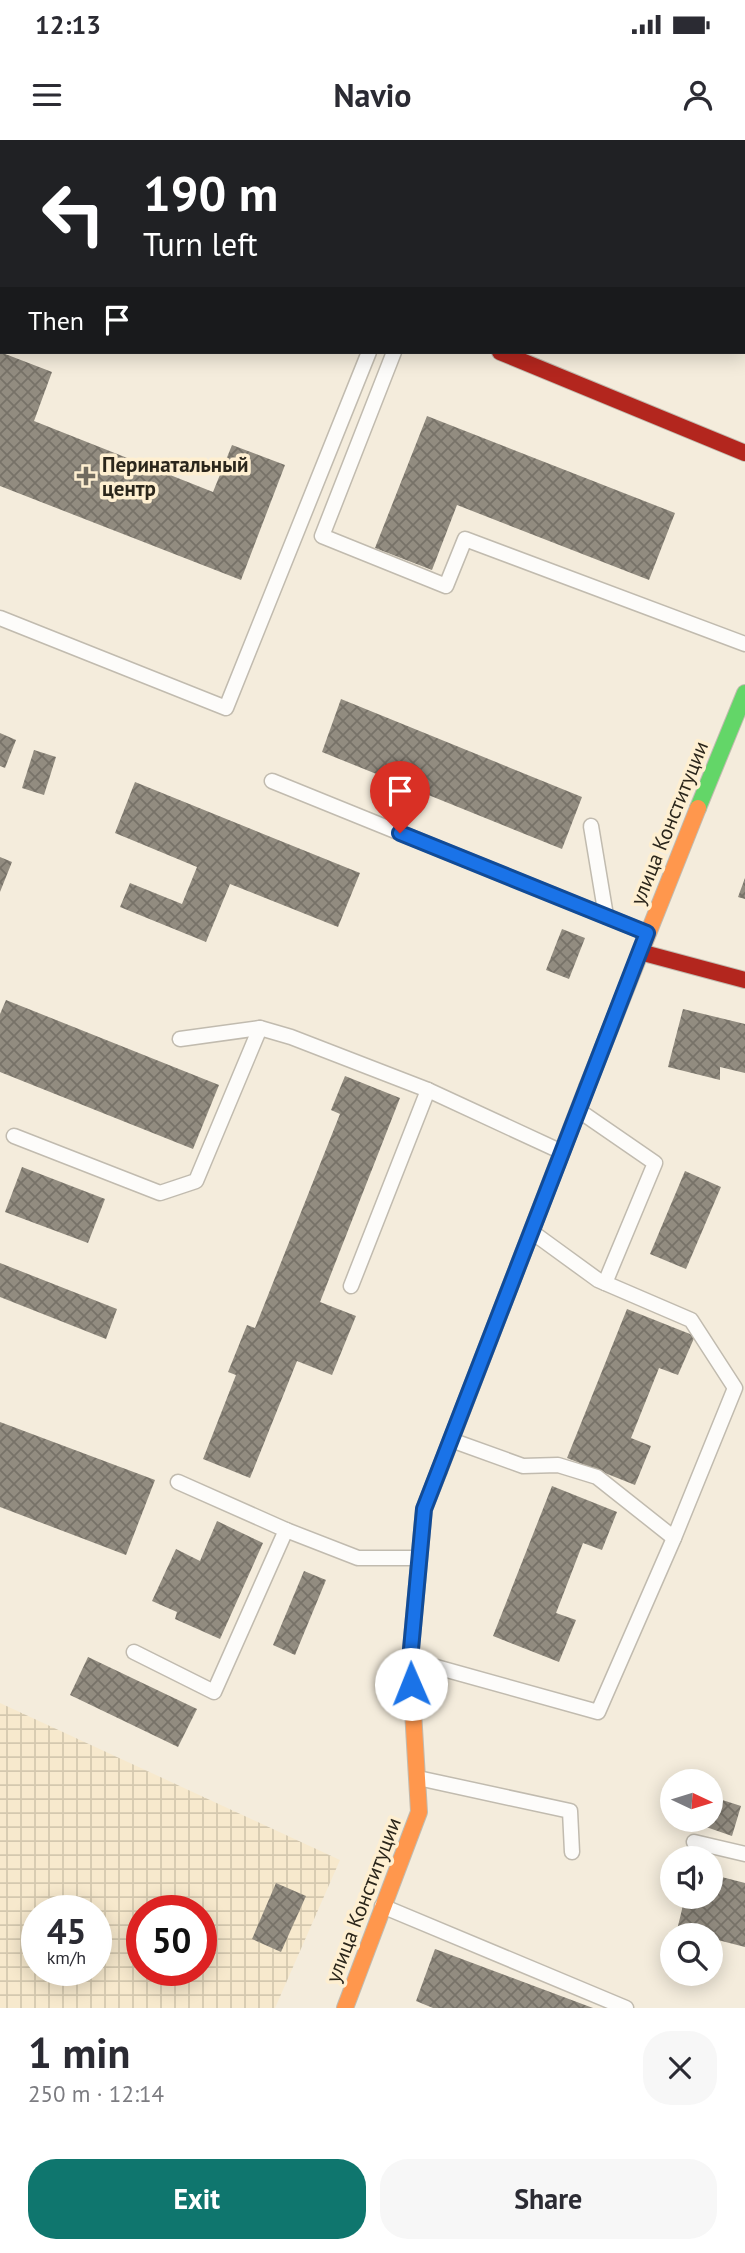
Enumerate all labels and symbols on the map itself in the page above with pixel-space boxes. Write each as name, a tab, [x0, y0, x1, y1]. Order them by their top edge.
place label: Перинатальный центр	[102, 451, 248, 502]
marker: Перинатальный центр	[76, 466, 96, 486]
street label: улица Конституции	[624, 737, 714, 909]
pin	[370, 761, 430, 833]
position arrow	[374, 1647, 448, 1721]
north arrow	[660, 1769, 723, 1832]
street label: улица Конституции	[319, 1814, 407, 1986]
speed limit sign: 50	[126, 1895, 217, 1986]

